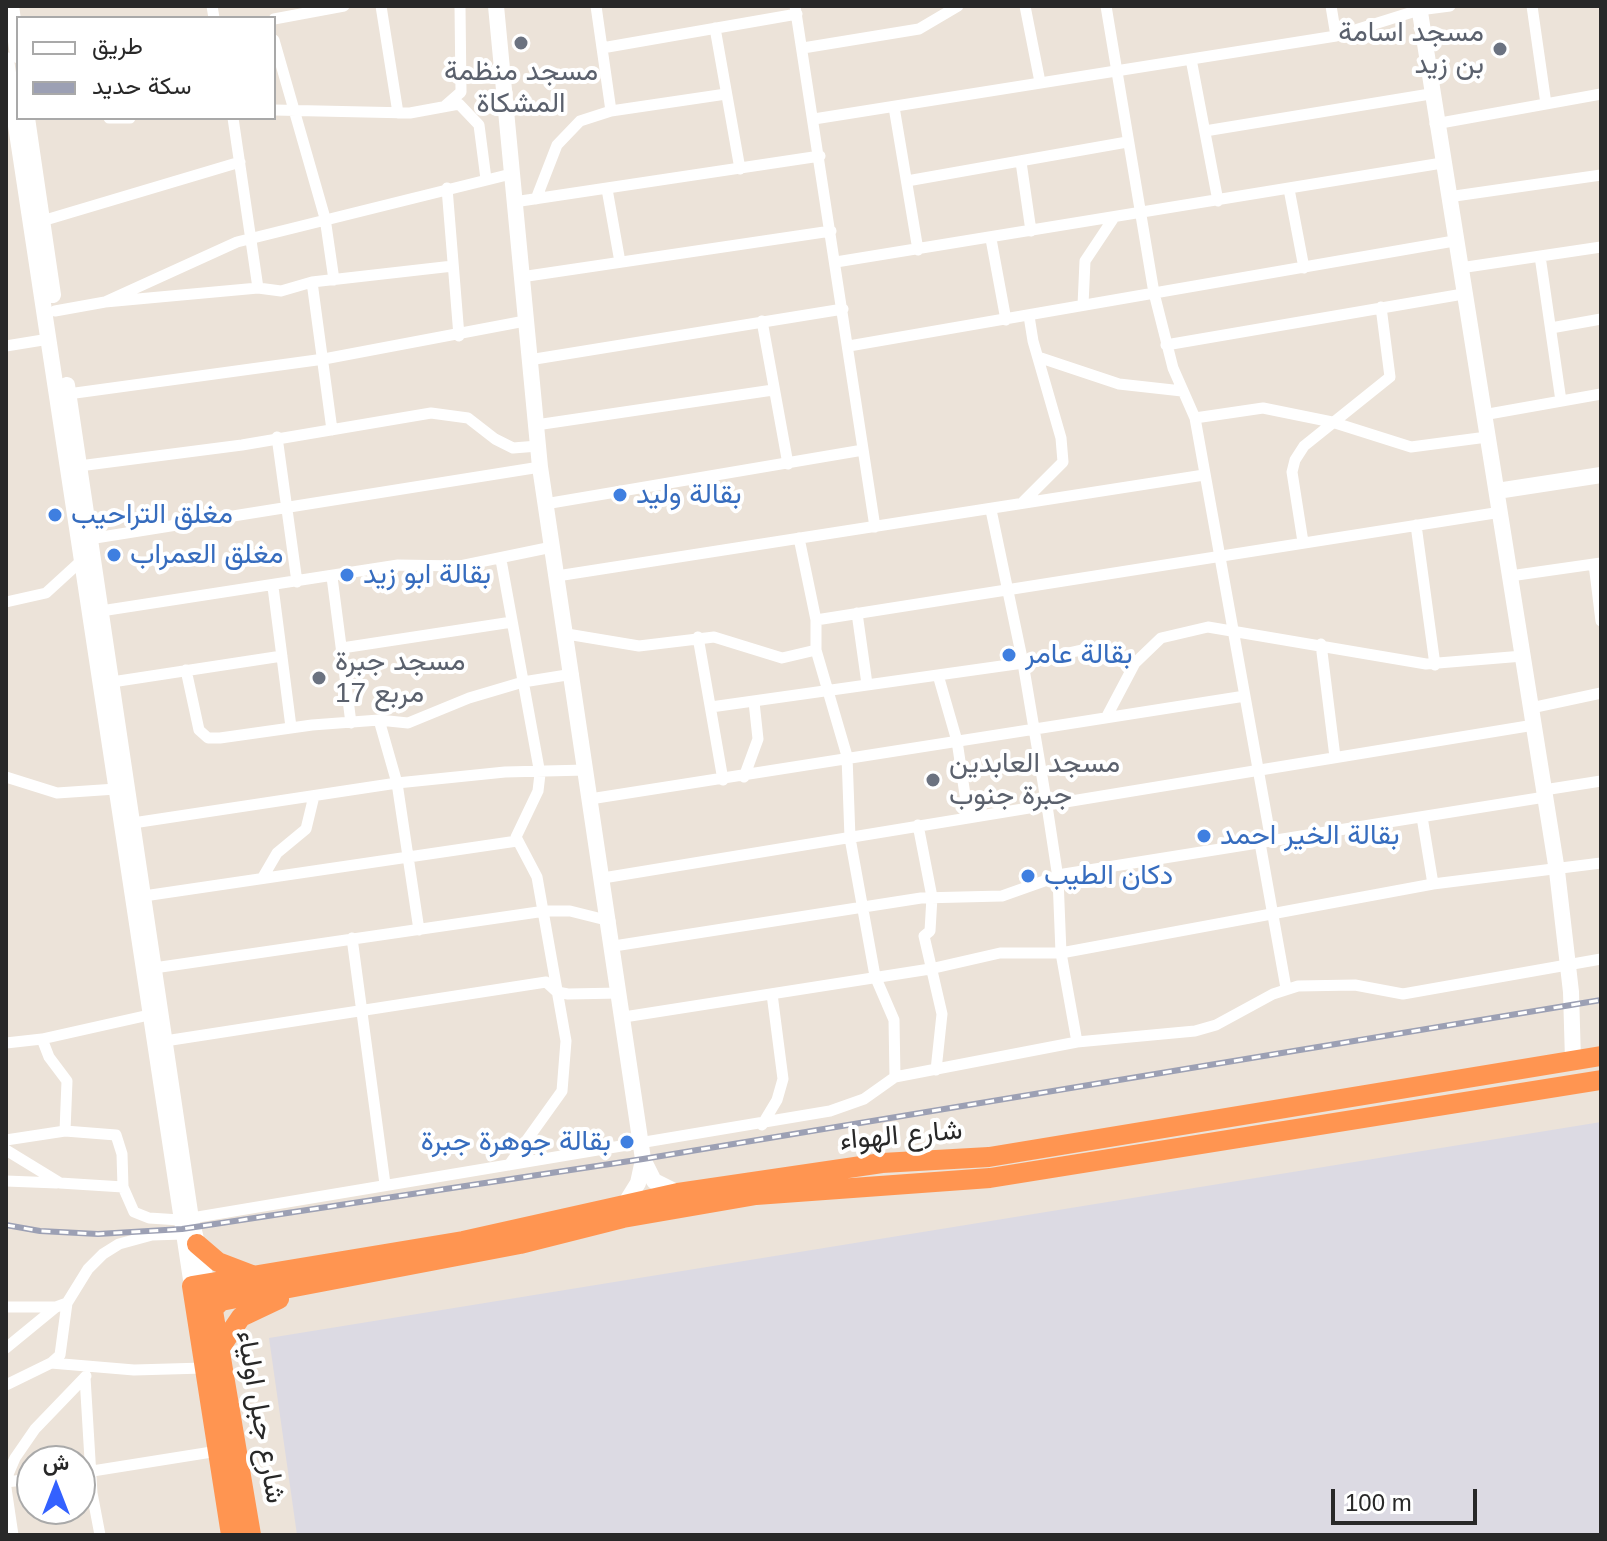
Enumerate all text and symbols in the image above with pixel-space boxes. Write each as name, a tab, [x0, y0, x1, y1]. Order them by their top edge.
legend	[16, 16, 276, 120]
place label: مسجد اسامة بن زيد	[1338, 16, 1484, 82]
text: طريق	[92, 32, 143, 59]
marker: مسجد منظمة المشكاة	[512, 34, 530, 52]
marker: مسجد اسامة بن زيد	[1491, 40, 1509, 58]
place label: مسجد منظمة المشكاة	[444, 55, 598, 121]
text: سكة حديد	[92, 72, 191, 99]
place label: بقالة وليد	[636, 478, 741, 512]
marker: بقالة وليد	[611, 486, 629, 504]
place label: مغلق التراحيب	[71, 498, 233, 532]
marker: مغلق التراحيب	[46, 506, 64, 524]
place label: مغلق العمراب	[130, 538, 283, 572]
marker: مغلق العمراب	[105, 546, 123, 564]
place label: بقالة ابو زيد	[363, 558, 491, 592]
marker: بقالة ابو زيد	[338, 566, 356, 584]
place label: بقالة عامر	[1025, 638, 1133, 672]
place label: مسجد جبرة مربع 17	[335, 645, 465, 711]
marker: بقالة عامر	[1000, 646, 1018, 664]
marker: مسجد جبرة مربع 17	[310, 669, 328, 687]
place label: مسجد العابدين جبرة جنوب	[949, 747, 1120, 813]
marker: مسجد العابدين جبرة جنوب	[924, 771, 942, 789]
place label: بقالة الخير احمد	[1220, 819, 1399, 853]
marker: بقالة الخير احمد	[1195, 827, 1213, 845]
place label: دكان الطيب	[1044, 859, 1173, 893]
marker: دكان الطيب	[1019, 867, 1037, 885]
street label: شارع الهواء	[838, 1114, 964, 1158]
place label: بقالة جوهرة جبرة	[421, 1125, 611, 1159]
marker: بقالة جوهرة جبرة	[618, 1133, 636, 1151]
street label: شارع جبل اولياء	[228, 1328, 292, 1506]
north arrow	[16, 1445, 96, 1525]
text: ش	[43, 1450, 69, 1475]
scale bar	[1335, 1473, 1481, 1523]
text: 100 m	[1345, 1489, 1412, 1516]

